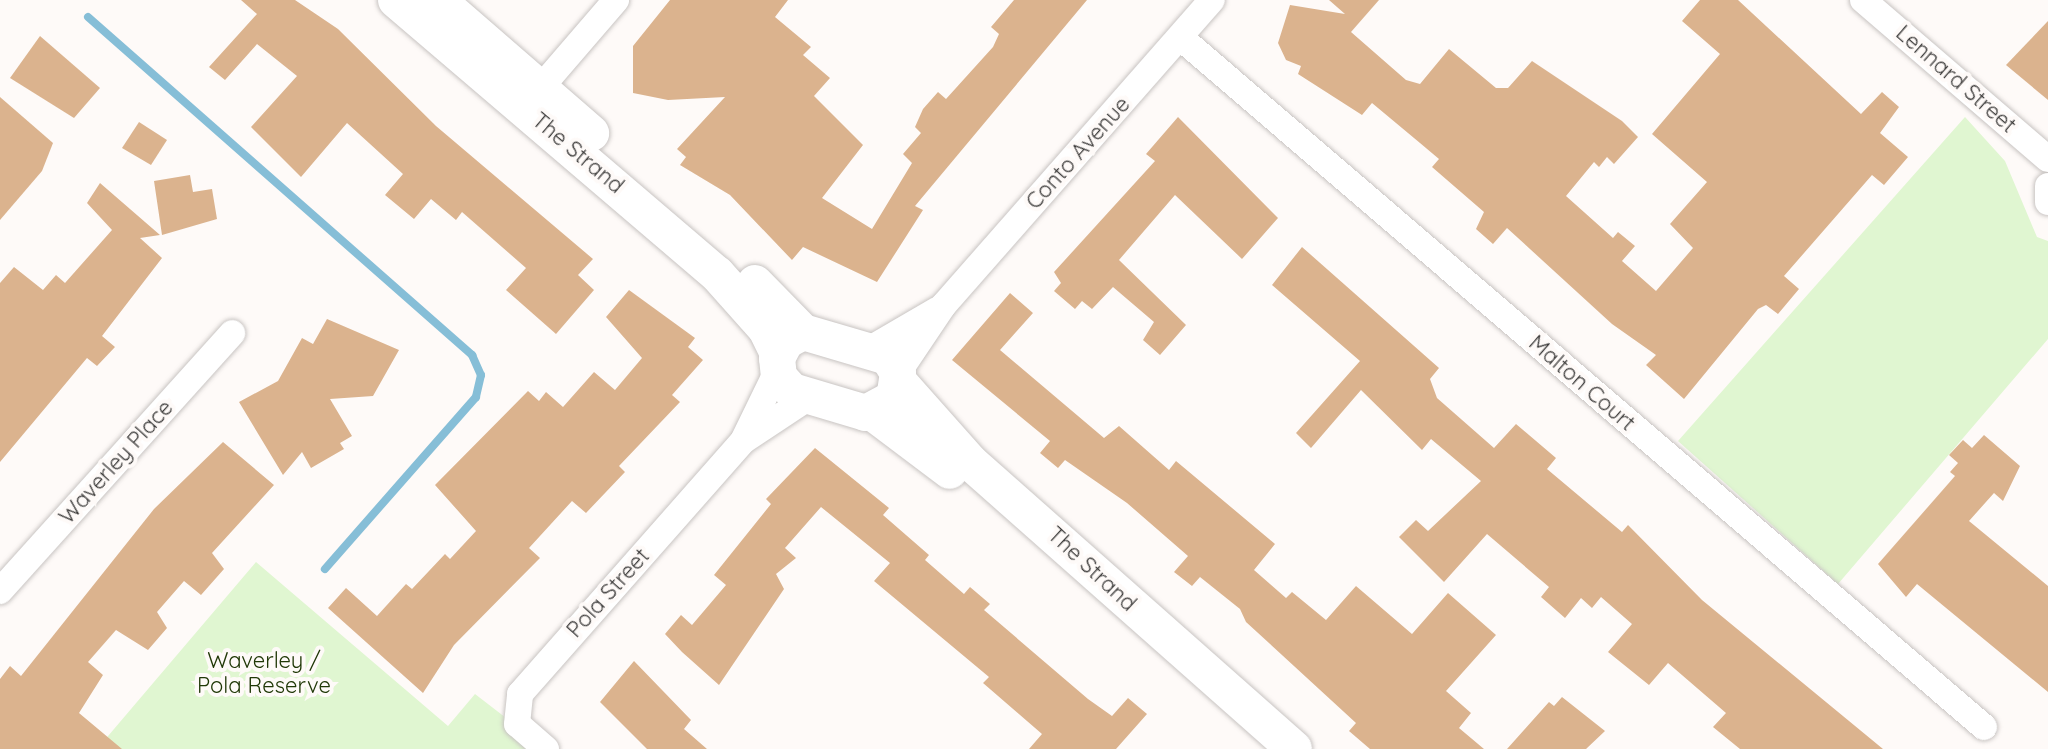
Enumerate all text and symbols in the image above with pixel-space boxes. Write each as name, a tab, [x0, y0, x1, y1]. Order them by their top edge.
street label: Lennard Street	[1891, 20, 2021, 138]
street label: Conto Avenue	[1021, 91, 1135, 215]
street label: The Strand	[527, 107, 629, 199]
street label: Malton Court	[1524, 330, 1640, 436]
street label: Waverley Place	[53, 395, 179, 529]
street label: The Strand	[1042, 521, 1142, 617]
street label: Pola Street	[561, 543, 655, 643]
park label: Waverley / Pola Reserve	[197, 647, 331, 698]

